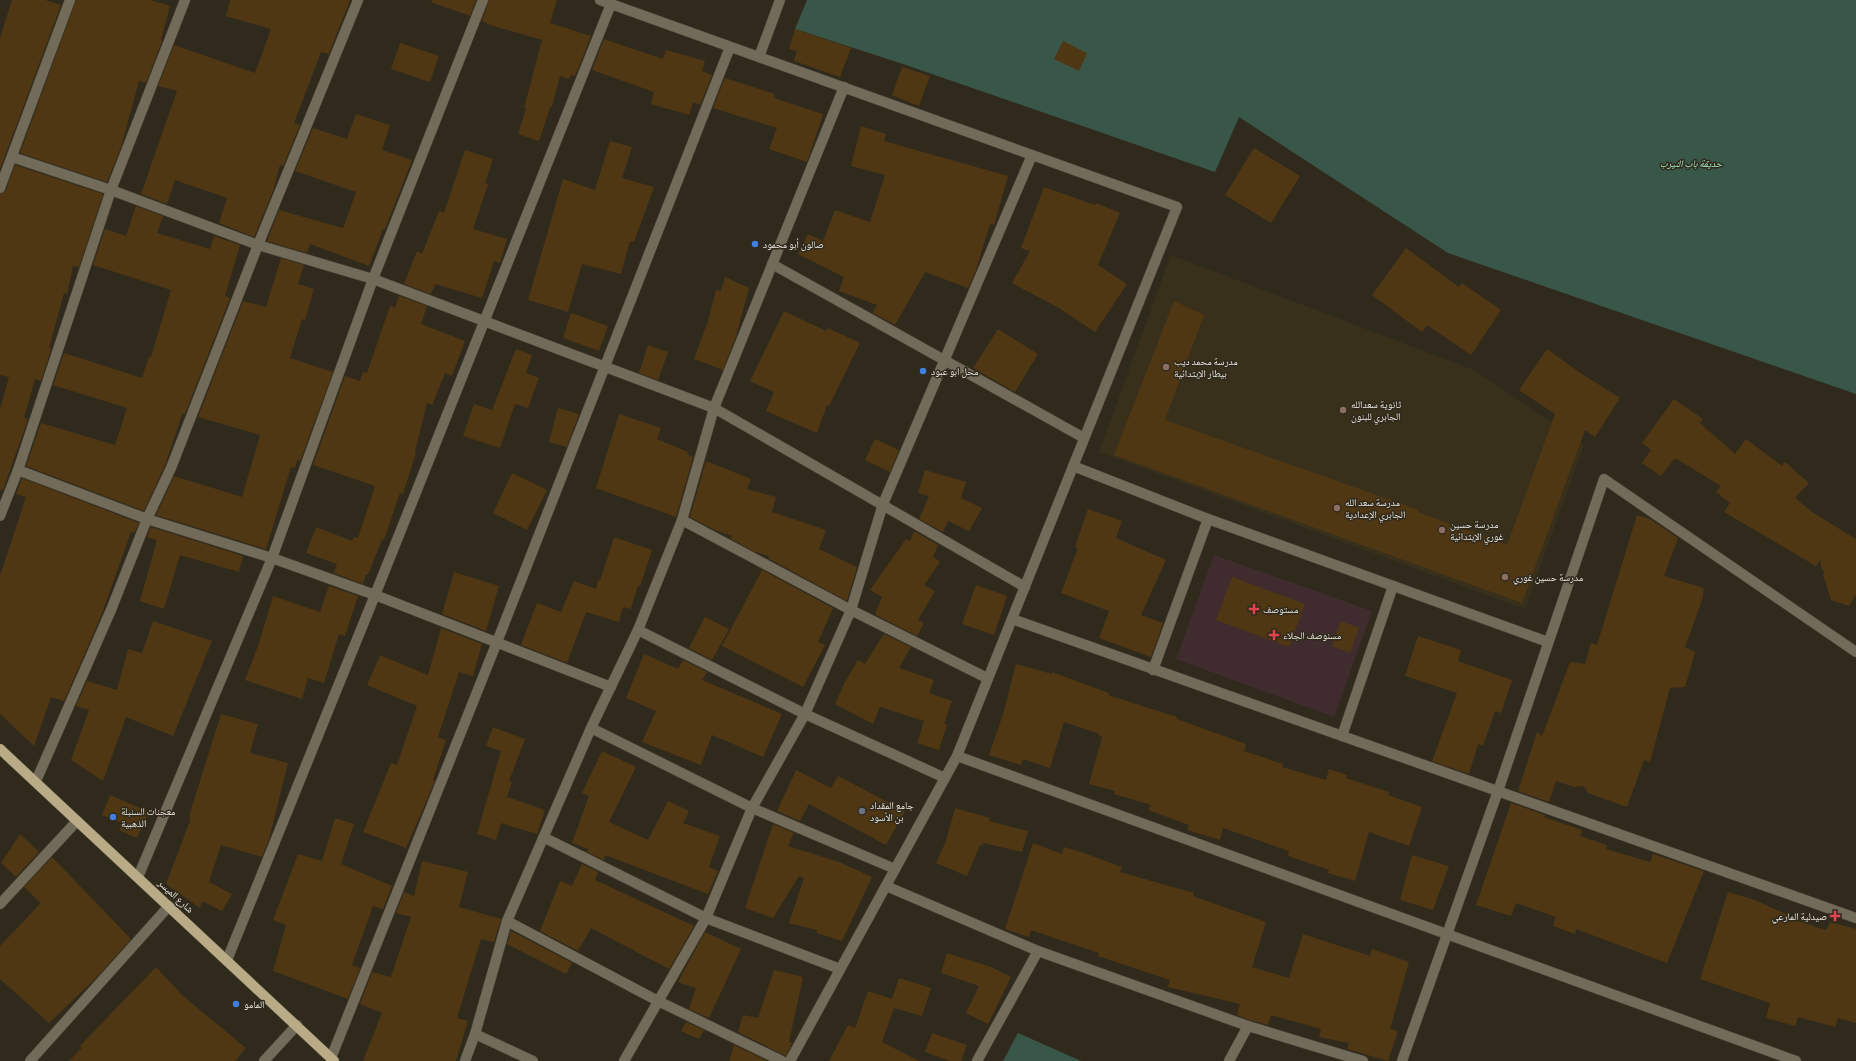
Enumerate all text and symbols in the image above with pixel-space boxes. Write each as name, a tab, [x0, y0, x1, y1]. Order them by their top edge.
park label: حديقة باب النيرب	[1660, 158, 1723, 170]
place label: صالون أبو محمود	[763, 238, 824, 251]
marker: صالون أبو محمود	[750, 239, 760, 249]
place label: مدرسة محمد ديب بيطار الإبتدائية	[1174, 356, 1238, 380]
marker: مدرسة محمد ديب بيطار الإبتدائية	[1161, 362, 1171, 372]
marker: محل ابو عبود	[918, 366, 928, 376]
place label: محل ابو عبود	[931, 366, 979, 378]
place label: ثانوية سعدالله الجابري للبنون	[1351, 399, 1401, 424]
marker: ثانوية سعدالله الجابري للبنون	[1338, 405, 1348, 415]
place label: مدرسة سعد الله الجابري الإعدادية	[1345, 497, 1405, 522]
marker: مدرسة سعد الله الجابري الإعدادية	[1332, 503, 1342, 513]
place label: مدرسة حسين غوري الإبتدائية	[1450, 519, 1504, 544]
marker: مدرسة حسين غوري الإبتدائية	[1437, 525, 1447, 535]
marker: مدرسة حسين غوري	[1500, 572, 1510, 582]
place label: مدرسة حسين غوري	[1513, 572, 1584, 585]
marker: مستوصف	[1248, 603, 1260, 615]
place label: مستوصف	[1263, 604, 1299, 615]
marker: مسنوصف الجلاء	[1268, 629, 1280, 641]
place label: مسنوصف الجلاء	[1283, 630, 1342, 641]
place label: جامع المقداد بن الأسود	[870, 800, 914, 824]
place label: معجنات السنبلة الذهبية	[121, 806, 176, 829]
marker: جامع المقداد بن الأسود	[857, 806, 867, 816]
marker: معجنات السنبلة الذهبية	[108, 812, 118, 822]
street label: شارع الميسر	[155, 876, 196, 916]
place label: صيدلية المارعي	[1772, 911, 1827, 924]
marker: صيدلية المارعي	[1830, 911, 1840, 921]
marker: المامو	[231, 999, 241, 1009]
place label: المامو	[244, 999, 264, 1010]

